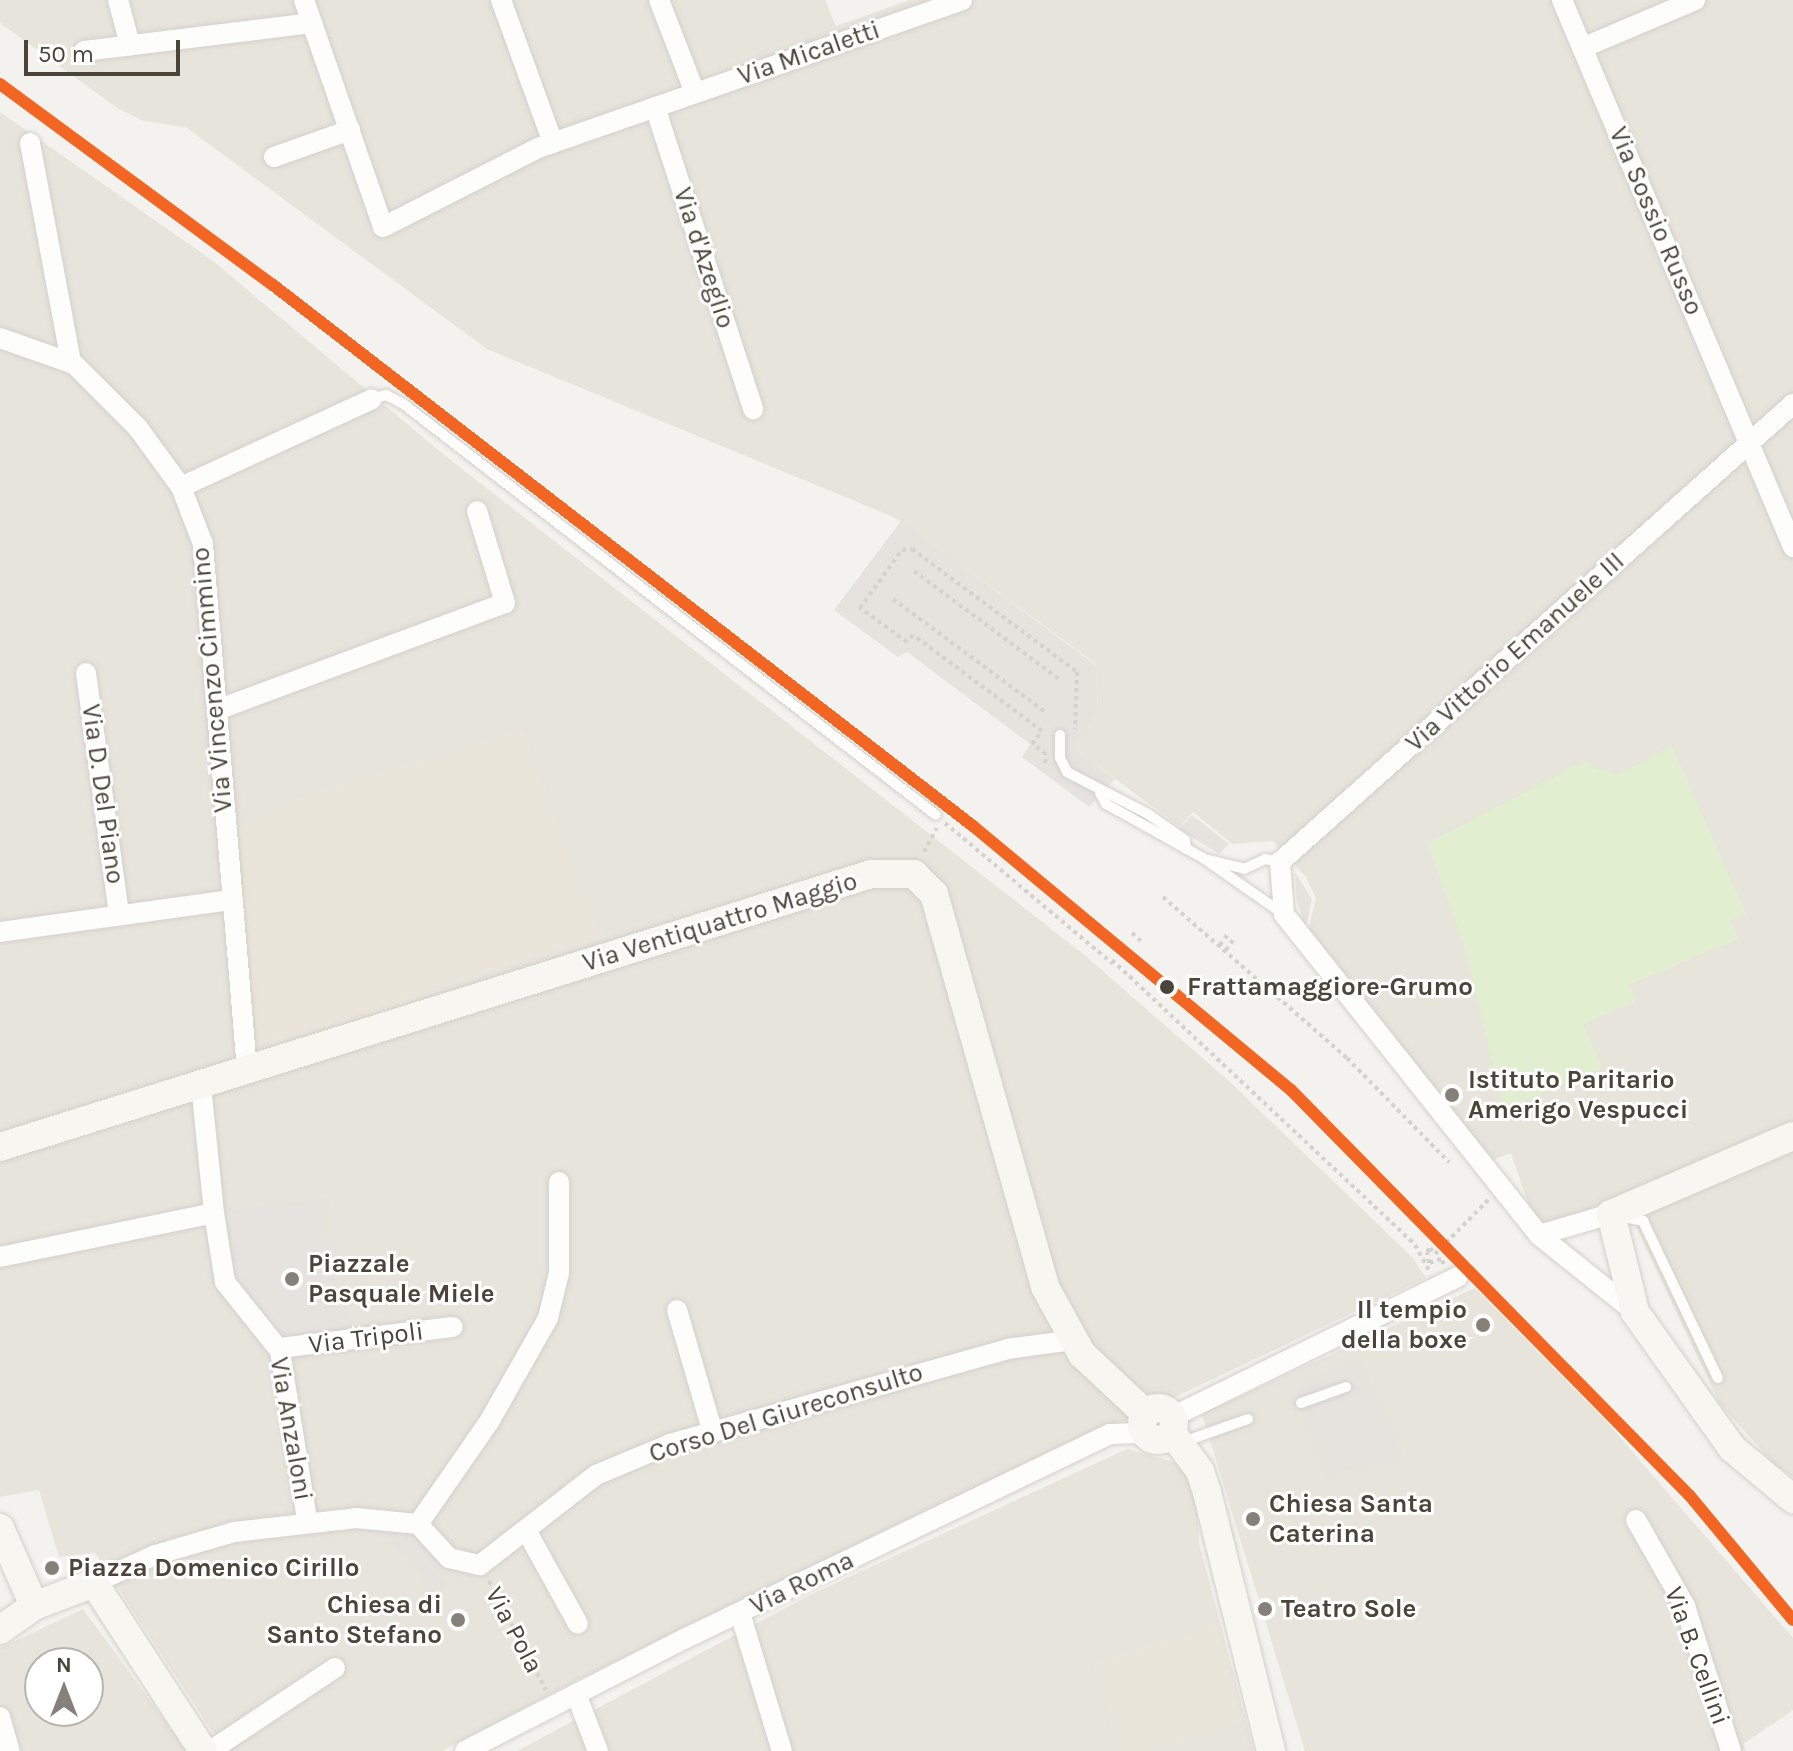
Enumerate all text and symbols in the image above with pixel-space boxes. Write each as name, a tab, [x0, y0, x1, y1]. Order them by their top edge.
street label: Via Micaletti	[734, 14, 884, 92]
scale bar	[28, 24, 184, 74]
text: 50 m	[38, 40, 94, 68]
street label: Via Sossio Russo	[1602, 122, 1710, 320]
street label: Via d'Azeglio	[667, 184, 741, 332]
street label: Via Vincenzo Cimmino	[185, 546, 239, 814]
street label: Via Vittorio Emanuele III	[1399, 546, 1631, 758]
street label: Via D. Del Piano	[75, 702, 131, 886]
street label: Via Ventiquattro Maggio	[579, 865, 861, 979]
place label: Frattamaggiore-Grumo	[1187, 971, 1473, 1003]
marker: Frattamaggiore-Grumo	[1154, 974, 1180, 1000]
place label: Istituto Paritario Amerigo Vespucci	[1468, 1064, 1688, 1126]
marker: Istituto Paritario Amerigo Vespucci	[1443, 1086, 1461, 1104]
place label: Piazzale Pasquale Miele	[308, 1248, 494, 1310]
marker: Piazzale Pasquale Miele	[283, 1270, 301, 1288]
place label: Il tempio della boxe	[1341, 1294, 1467, 1356]
street label: Via Tripoli	[307, 1315, 425, 1361]
marker: Il tempio della boxe	[1474, 1316, 1492, 1334]
street label: Via Anzaloni	[263, 1355, 319, 1503]
street label: Corso Del Giureconsulto	[645, 1356, 927, 1470]
place label: Chiesa Santa Caterina	[1269, 1488, 1433, 1550]
marker: Chiesa Santa Caterina	[1244, 1510, 1262, 1528]
street label: Via Roma	[745, 1545, 859, 1621]
place label: Piazza Domenico Cirillo	[68, 1552, 359, 1584]
marker: Piazza Domenico Cirillo	[43, 1559, 61, 1577]
street label: Via Pola	[478, 1582, 550, 1678]
street label: Via B. Cellini	[1658, 1583, 1736, 1729]
place label: Chiesa di Santo Stefano	[266, 1589, 442, 1650]
place label: Teatro Sole	[1281, 1593, 1416, 1625]
marker: Teatro Sole	[1256, 1600, 1274, 1618]
marker: Chiesa di Santo Stefano	[449, 1611, 467, 1629]
north arrow	[24, 1647, 104, 1727]
text: N	[56, 1652, 72, 1678]

